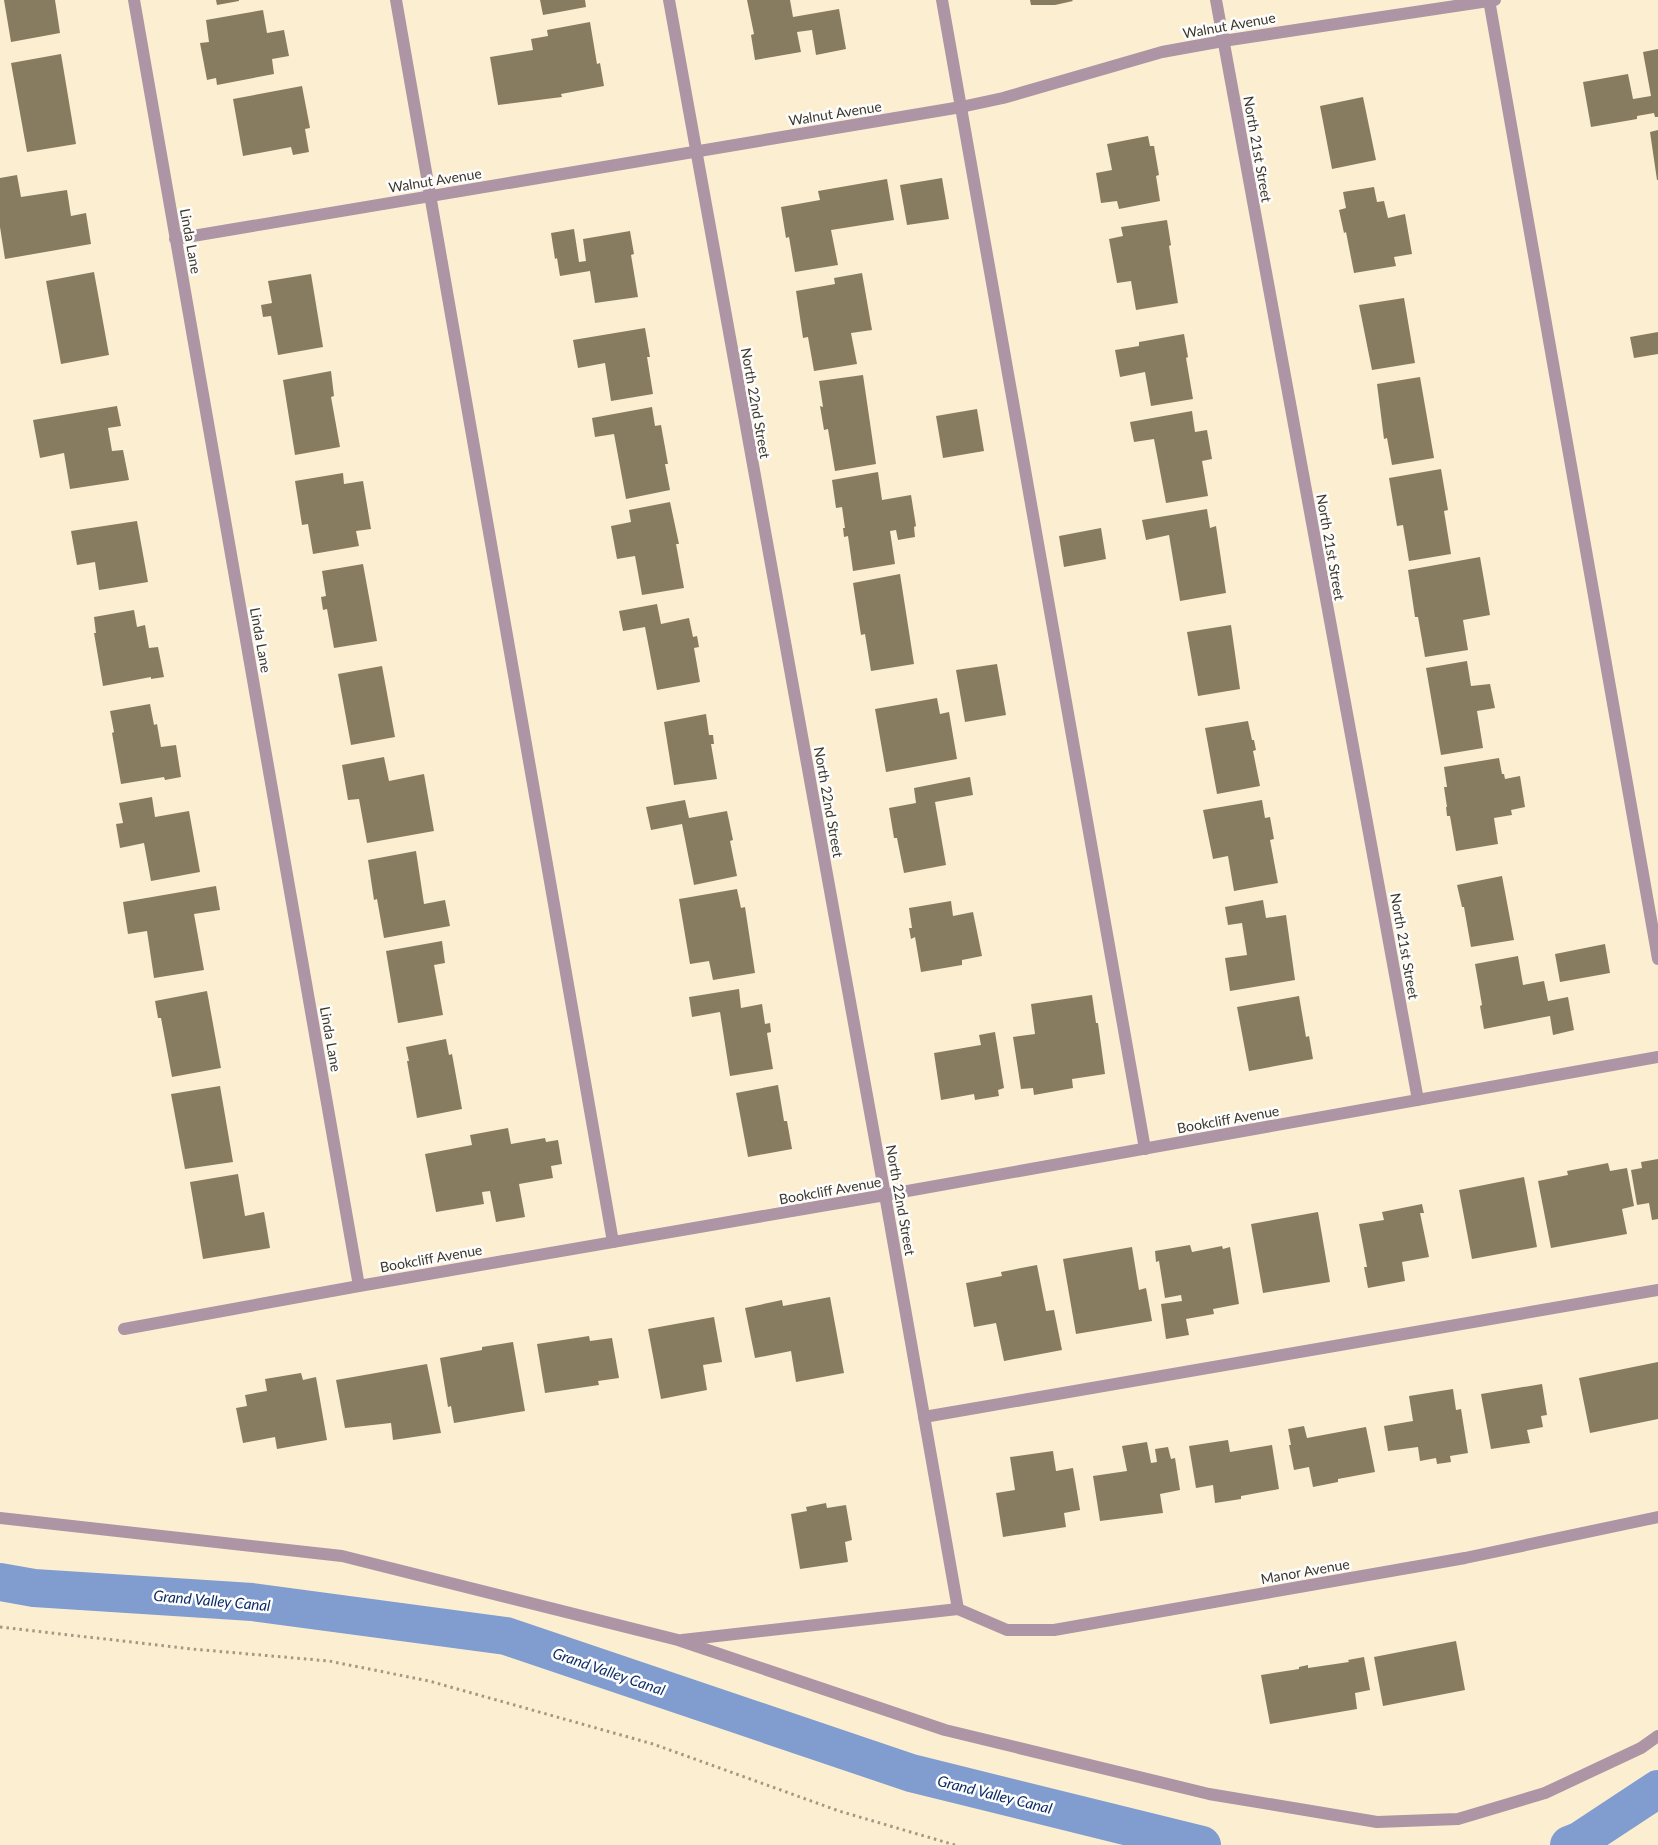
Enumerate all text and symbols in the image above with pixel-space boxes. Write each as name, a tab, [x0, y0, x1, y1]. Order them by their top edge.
street label: Walnut Avenue	[1181, 8, 1277, 42]
street label: North 21st Street	[1240, 94, 1276, 204]
street label: Walnut Avenue	[787, 97, 883, 129]
street label: Walnut Avenue	[387, 164, 483, 196]
street label: Linda Lane	[177, 207, 205, 275]
street label: North 22nd Street	[738, 346, 774, 460]
street label: North 21st Street	[1313, 492, 1349, 602]
street label: Linda Lane	[247, 606, 275, 674]
street label: North 22nd Street	[811, 745, 847, 859]
street label: North 21st Street	[1387, 891, 1423, 1001]
street label: Linda Lane	[317, 1005, 345, 1073]
street label: Bookcliff Avenue	[1176, 1102, 1280, 1136]
street label: North 22nd Street	[883, 1143, 919, 1257]
street label: Bookcliff Avenue	[778, 1173, 882, 1207]
street label: Bookcliff Avenue	[379, 1241, 483, 1275]
street label: Manor Avenue	[1259, 1555, 1351, 1587]
water label: Grand Valley Canal	[153, 1586, 272, 1614]
water label: Grand Valley Canal	[551, 1643, 668, 1699]
water label: Grand Valley Canal	[936, 1771, 1055, 1817]

